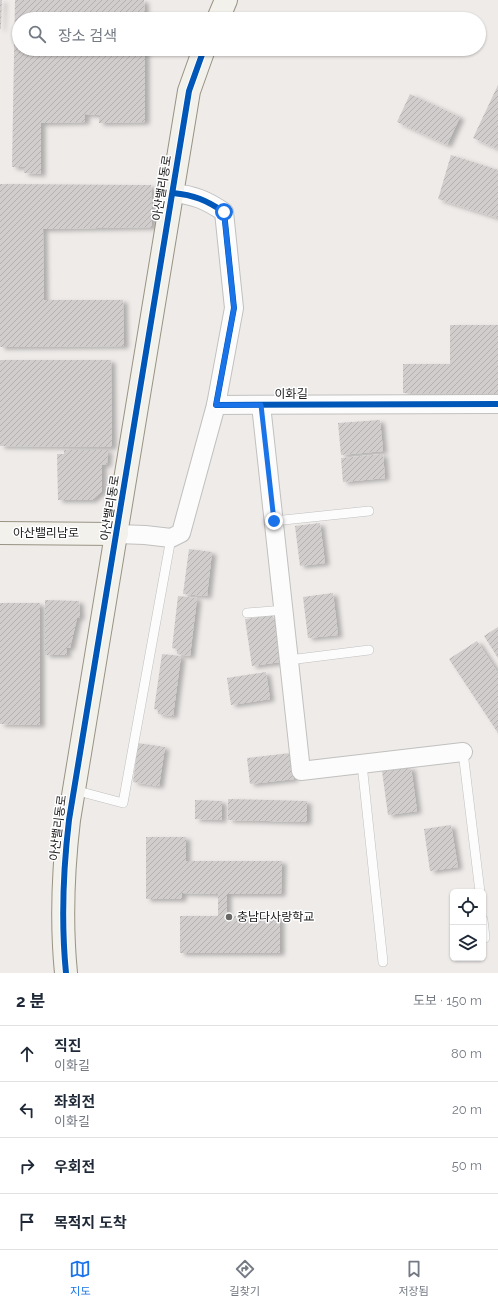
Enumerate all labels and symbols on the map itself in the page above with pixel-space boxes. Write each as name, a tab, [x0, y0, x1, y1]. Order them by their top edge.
street label: 아산밸리동로	[150, 154, 174, 222]
route start	[215, 203, 233, 221]
street label: 이화길	[274, 387, 308, 401]
street label: 아산밸리동로	[98, 474, 122, 542]
route end	[265, 512, 283, 530]
street label: 아산밸리남로	[13, 526, 79, 540]
street label: 아산밸리동로	[47, 794, 69, 862]
place label: 충남다사랑학교	[237, 910, 314, 924]
marker: 충남다사랑학교	[224, 912, 234, 922]

